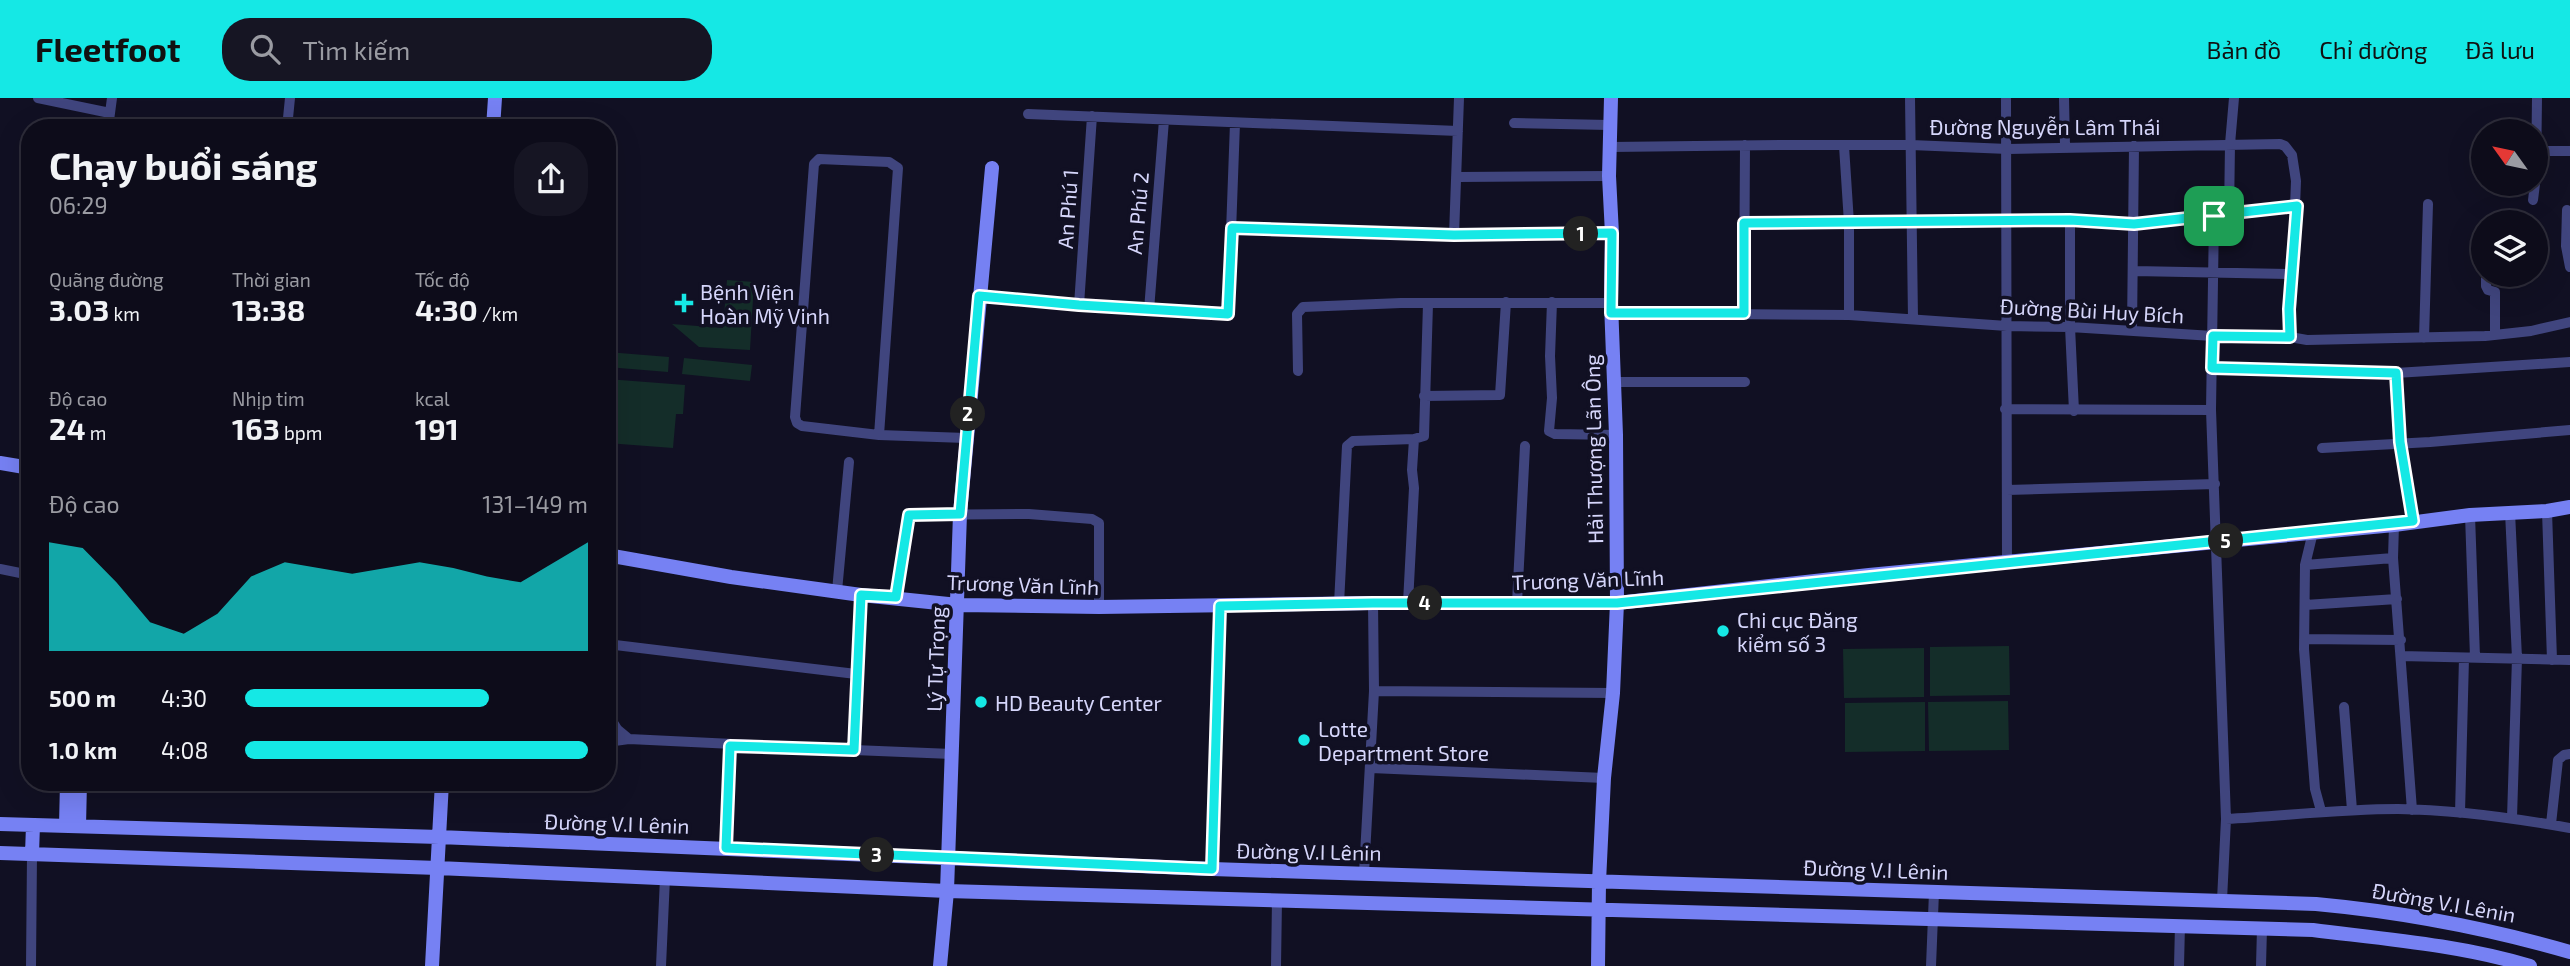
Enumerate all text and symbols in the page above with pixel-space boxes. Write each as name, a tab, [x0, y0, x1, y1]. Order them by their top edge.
search box	[222, 18, 712, 81]
text: Fleetfoot	[35, 29, 180, 69]
icon: search	[246, 30, 284, 68]
text: Tìm kiếm	[302, 34, 410, 65]
text: Bản đồ	[2207, 35, 2281, 64]
text: Chỉ đường	[2319, 35, 2427, 64]
text: Đã lưu	[2465, 35, 2535, 64]
street label: Đường Nguyễn Lâm Thái	[1929, 114, 2161, 139]
north arrow	[2471, 119, 2548, 196]
map controls	[2471, 119, 2548, 287]
text: Chạy buổi sáng	[49, 142, 318, 188]
button: share	[514, 142, 588, 216]
street label: An Phú 1	[1052, 168, 1082, 250]
street label: An Phú 2	[1121, 171, 1153, 255]
pin	[2184, 186, 2244, 246]
text: 06:29	[49, 191, 108, 219]
icon: arrive	[2195, 197, 2233, 235]
button: layers	[2471, 210, 2548, 287]
pin: 1	[1564, 216, 1598, 252]
text: 1	[1576, 222, 1585, 245]
text: Quãng đường	[49, 268, 164, 291]
text: Thời gian	[232, 268, 311, 291]
text: Tốc độ	[415, 268, 470, 291]
place label: Bệnh Viện Hoàn Mỹ Vinh	[700, 279, 830, 328]
text: 3.03	[49, 291, 109, 327]
text: 13:38	[232, 291, 305, 327]
text: 4:30	[415, 291, 478, 327]
marker: Bệnh Viện Hoàn Mỹ Vinh	[674, 293, 694, 313]
street label: Đường Bùi Huy Bích	[1999, 293, 2185, 327]
text: km	[109, 302, 140, 325]
text: /km	[478, 302, 518, 325]
street label: Hải Thượng Lãn Ông	[1579, 354, 1607, 544]
text: Độ cao	[49, 387, 107, 410]
text: Nhịp tim	[232, 387, 305, 410]
text: kcal	[415, 387, 450, 410]
pin: 2	[950, 396, 986, 432]
text: 2	[962, 402, 973, 425]
text: 24	[49, 410, 86, 446]
text: 163	[232, 410, 280, 446]
text: 191	[415, 410, 459, 446]
text: m	[86, 421, 106, 444]
text: bpm	[280, 421, 322, 444]
text: Độ cao	[49, 490, 120, 518]
text: 131–149 m	[482, 490, 588, 518]
pin: 5	[2208, 524, 2244, 558]
text: 5	[2220, 529, 2231, 552]
street label: Trương Văn Lĩnh	[1511, 564, 1665, 594]
street label: Trương Văn Lĩnh	[946, 569, 1100, 599]
pin: 4	[1408, 586, 1442, 620]
text: 4	[1418, 591, 1431, 614]
street label: Lý Tự Trọng	[921, 606, 949, 712]
place label: Chi cục Đăng kiểm số 3	[1737, 607, 1858, 656]
marker: Chi cục Đăng kiểm số 3	[1715, 623, 1731, 639]
text: 500 m	[49, 684, 116, 712]
text: 4:30	[161, 684, 207, 712]
place label: HD Beauty Center	[995, 690, 1163, 715]
marker: HD Beauty Center	[973, 694, 989, 710]
place label: Lotte Department Store	[1318, 716, 1489, 765]
marker: Lotte Department Store	[1296, 732, 1312, 748]
text: 1.0 km	[49, 736, 117, 764]
text: 4:08	[161, 736, 208, 764]
street label: Đường V.I Lênin	[544, 808, 690, 838]
street label: Đường V.I Lênin	[1236, 837, 1382, 865]
pin: 3	[860, 838, 894, 872]
text: 3	[871, 843, 882, 866]
street label: Đường V.I Lênin	[1803, 854, 1949, 884]
street label: Đường V.I Lênin	[2370, 877, 2518, 927]

